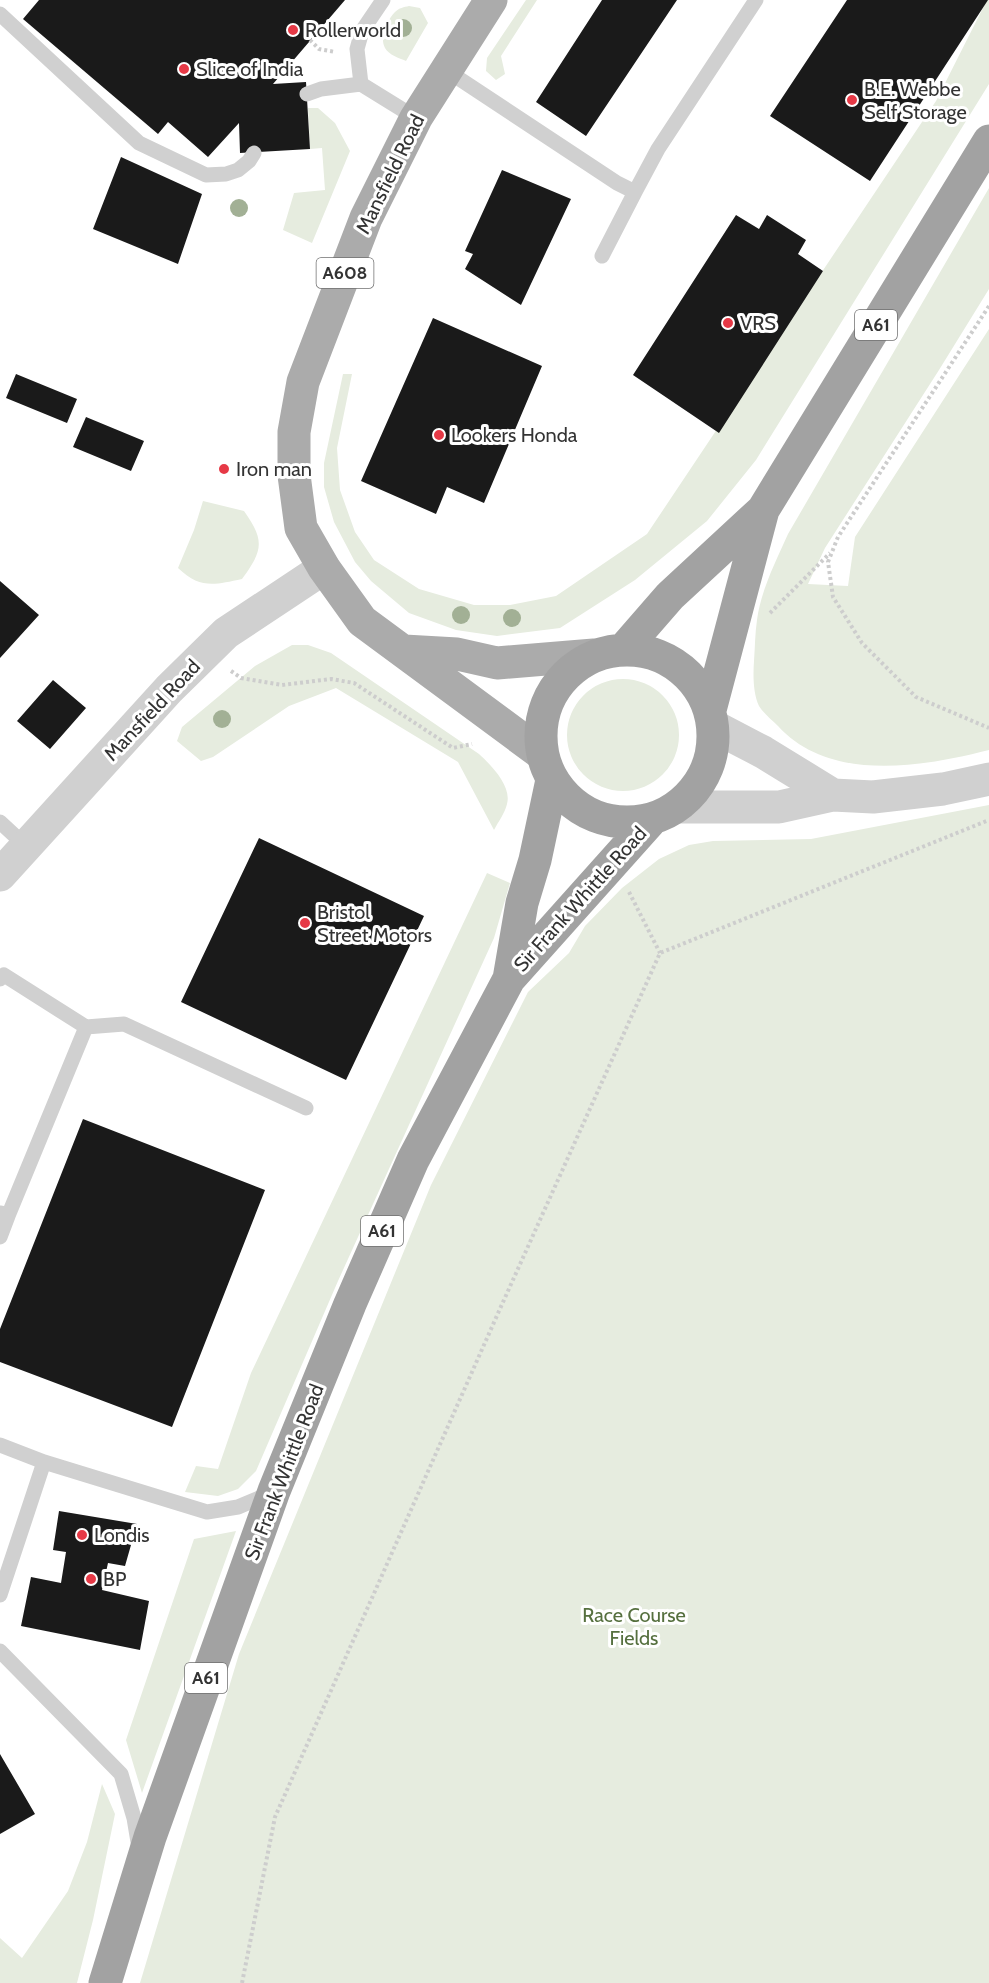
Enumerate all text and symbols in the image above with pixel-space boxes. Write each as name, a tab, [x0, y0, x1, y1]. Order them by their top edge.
place label: Rollerworld	[305, 18, 401, 42]
marker: Rollerworld	[286, 23, 300, 37]
place label: Slice of India	[196, 57, 304, 81]
marker: Slice of India	[177, 62, 191, 76]
place label: B.E. Webbe Self Storage	[864, 77, 967, 124]
marker: B.E. Webbe Self Storage	[845, 93, 859, 107]
street label: Mansfield Road	[351, 110, 429, 238]
road number: A608	[316, 258, 374, 288]
road number: A61	[855, 310, 897, 340]
place label: VRS	[740, 311, 776, 335]
marker: VRS	[721, 316, 735, 330]
place label: Lookers Honda	[451, 423, 578, 447]
marker: Lookers Honda	[432, 428, 446, 442]
place label: Iron man	[236, 457, 312, 481]
marker: Iron man	[217, 462, 231, 476]
street label: Mansfield Road	[99, 654, 205, 766]
street label: Sir Frank Whittle Road	[509, 822, 651, 976]
place label: Bristol Street Motors	[317, 900, 432, 947]
marker: Bristol Street Motors	[298, 916, 312, 930]
road number: A61	[361, 1216, 403, 1246]
street label: Sir Frank Whittle Road	[239, 1380, 329, 1564]
place label: Londis	[94, 1523, 150, 1547]
marker: Londis	[75, 1528, 89, 1542]
place label: BP	[103, 1567, 126, 1591]
marker: BP	[84, 1572, 98, 1586]
park label: Race Course Fields	[582, 1603, 686, 1650]
road number: A61	[185, 1663, 227, 1693]

